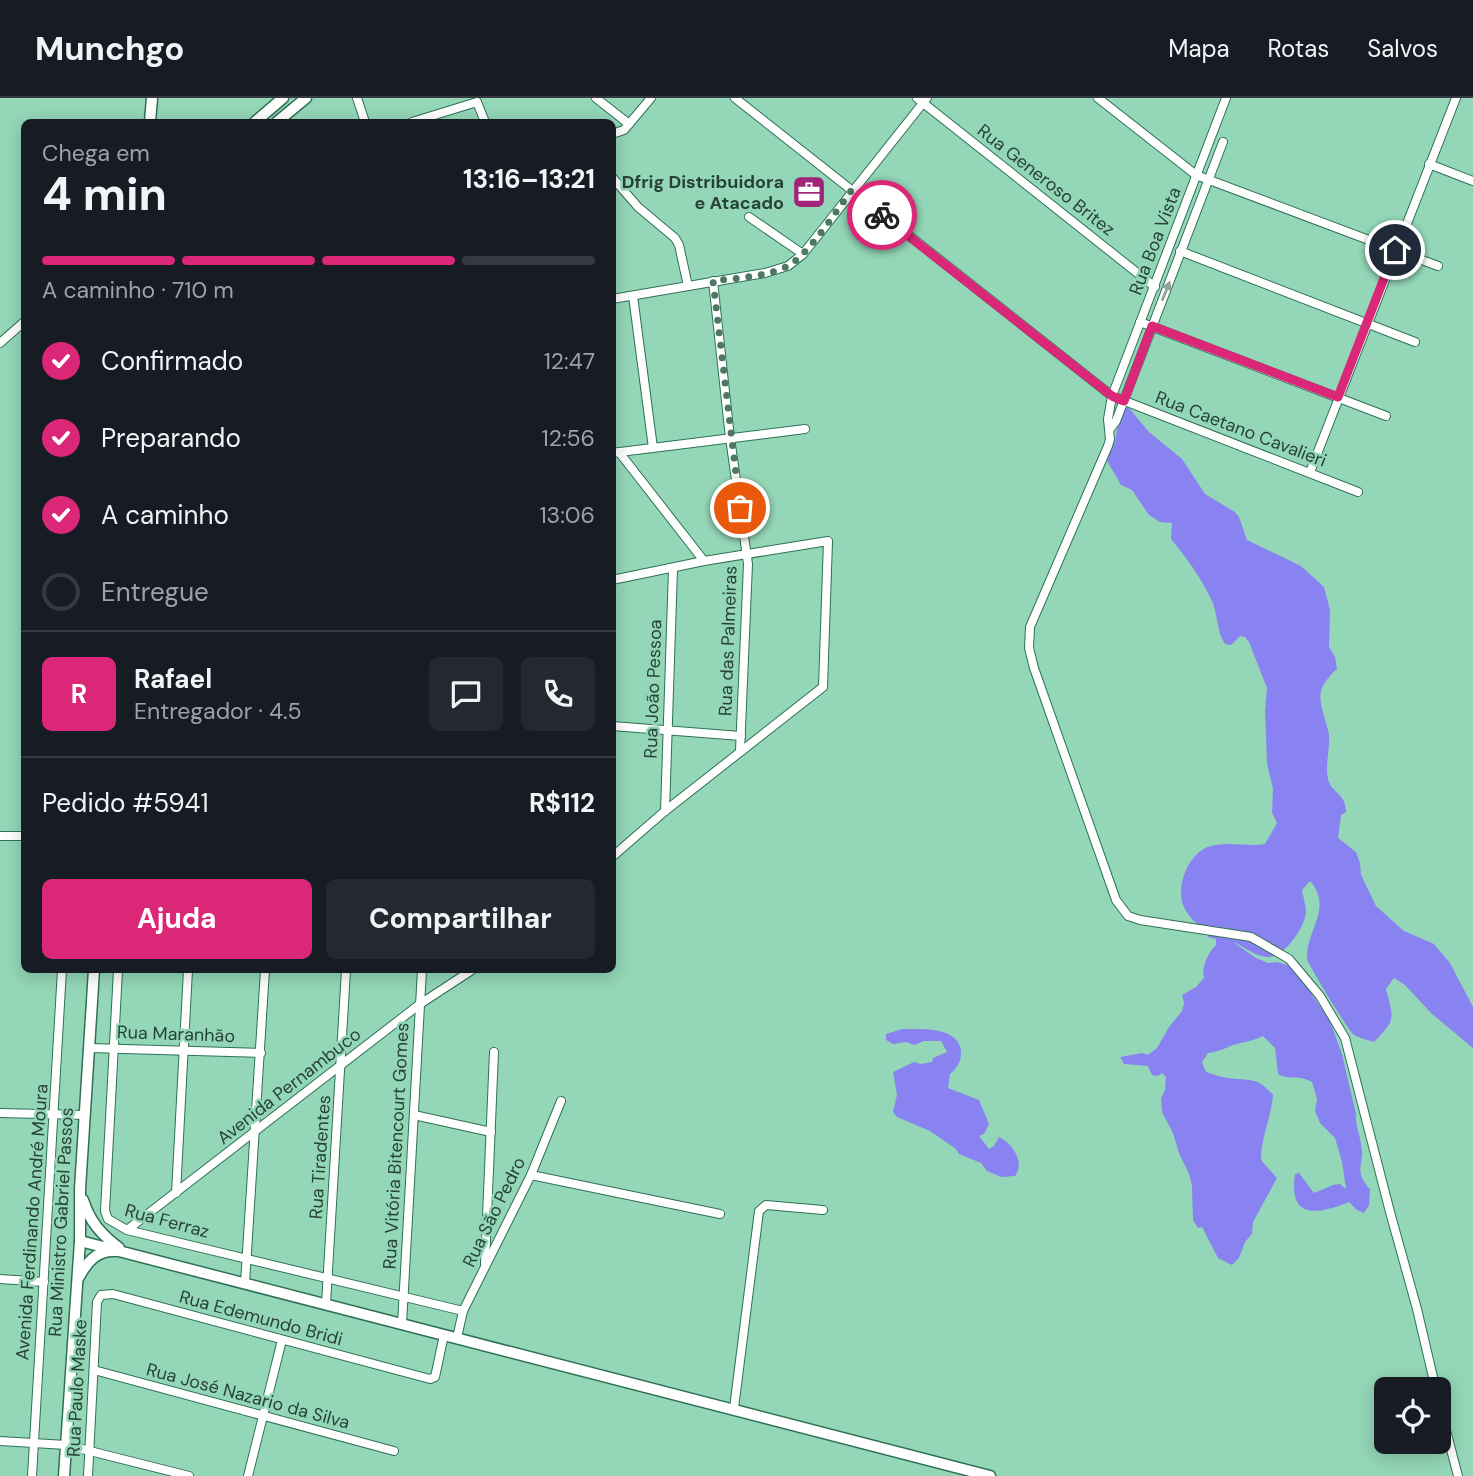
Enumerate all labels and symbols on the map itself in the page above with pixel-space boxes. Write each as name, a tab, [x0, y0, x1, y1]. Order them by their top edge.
street label: Rua Generoso Britez	[972, 119, 1120, 241]
place label: Dfrig Distribuidora e Atacado	[622, 170, 784, 215]
office icon: Dfrig Distribuidora e Atacado	[790, 173, 828, 211]
courier	[847, 180, 917, 250]
street label: Rua Boa Vista	[1123, 184, 1187, 298]
pin	[1365, 220, 1425, 280]
one-way arrow	[1161, 281, 1172, 302]
street label: Rua Caetano Cavalieri	[1152, 385, 1330, 473]
pin	[710, 478, 770, 538]
street label: Rua das Palmeiras	[713, 565, 743, 717]
street label: Rua João Pessoa	[639, 619, 667, 759]
street label: Rua Maranhão	[117, 1020, 235, 1048]
street label: Avenida Pernambuco	[212, 1022, 366, 1150]
street label: Rua Vitória Bitencourt Gomes	[378, 1022, 414, 1270]
street label: Avenida Ferdinando André Moura	[10, 1083, 54, 1361]
street label: Rua Tiradentes	[304, 1094, 336, 1220]
street label: Rua Ministro Gabriel Passos	[43, 1107, 79, 1337]
street label: Rua São Pedro	[457, 1153, 531, 1271]
street label: Rua Ferraz	[122, 1198, 212, 1244]
street label: Rua Edemundo Bridi	[177, 1285, 345, 1351]
street label: Rua Paulo Maske	[61, 1319, 93, 1457]
street label: Rua José Nazario da Silva	[144, 1357, 352, 1435]

